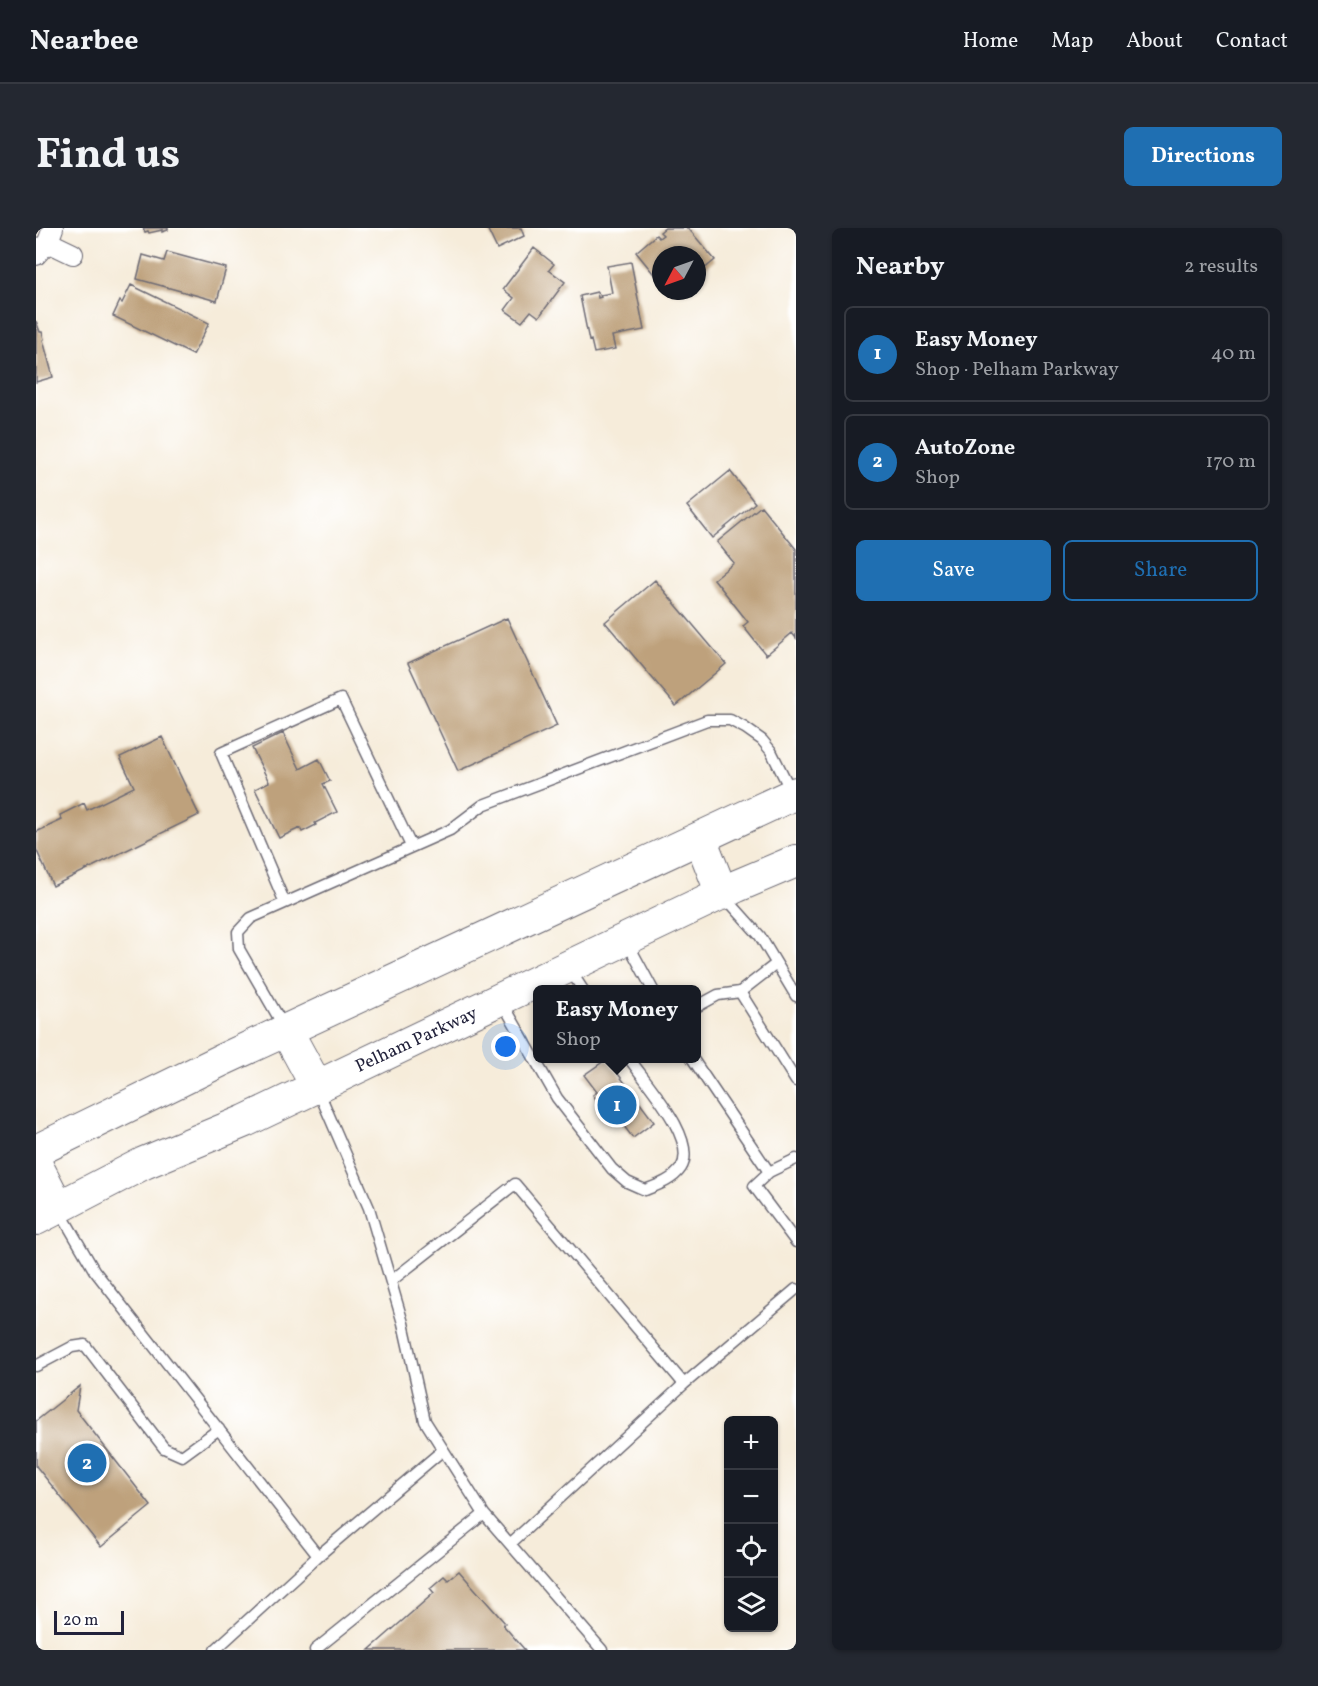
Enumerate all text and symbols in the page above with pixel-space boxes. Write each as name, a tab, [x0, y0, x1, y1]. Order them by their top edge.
text: Nearbee	[30, 22, 139, 61]
text: Home	[963, 27, 1018, 56]
text: Map	[1051, 27, 1093, 56]
text: About	[1126, 27, 1183, 56]
text: Contact	[1216, 27, 1288, 56]
text: Find us	[36, 127, 180, 186]
button: Directions	[1124, 127, 1282, 186]
north arrow	[652, 246, 706, 300]
text: Nearby	[856, 249, 945, 285]
text: 2 results	[1184, 253, 1258, 281]
text: Easy Money	[915, 325, 1038, 356]
text: 1	[873, 340, 882, 368]
text: 40 m	[1211, 340, 1256, 368]
text: Shop · Pelham Parkway	[915, 356, 1119, 384]
text: AutoZone	[915, 433, 1015, 464]
text: 2	[872, 448, 883, 476]
text: 170 m	[1206, 448, 1256, 476]
text: Shop	[915, 464, 960, 492]
button: Save	[856, 540, 1051, 601]
button: Share	[1063, 540, 1258, 601]
popup	[533, 985, 701, 1063]
text: Easy Money	[556, 995, 678, 1026]
street label: Pelham Parkway	[351, 1001, 482, 1080]
text: Shop	[556, 1026, 601, 1054]
your location	[491, 1032, 520, 1061]
pin: 1	[598, 1082, 636, 1128]
map controls	[724, 1416, 778, 1632]
button: +	[724, 1416, 778, 1470]
pin: 2	[68, 1440, 106, 1486]
button: −	[724, 1470, 778, 1524]
button: locate	[724, 1524, 778, 1578]
button: layers	[724, 1578, 778, 1632]
scale bar	[54, 1608, 124, 1636]
text: 20 m	[63, 1610, 98, 1632]

